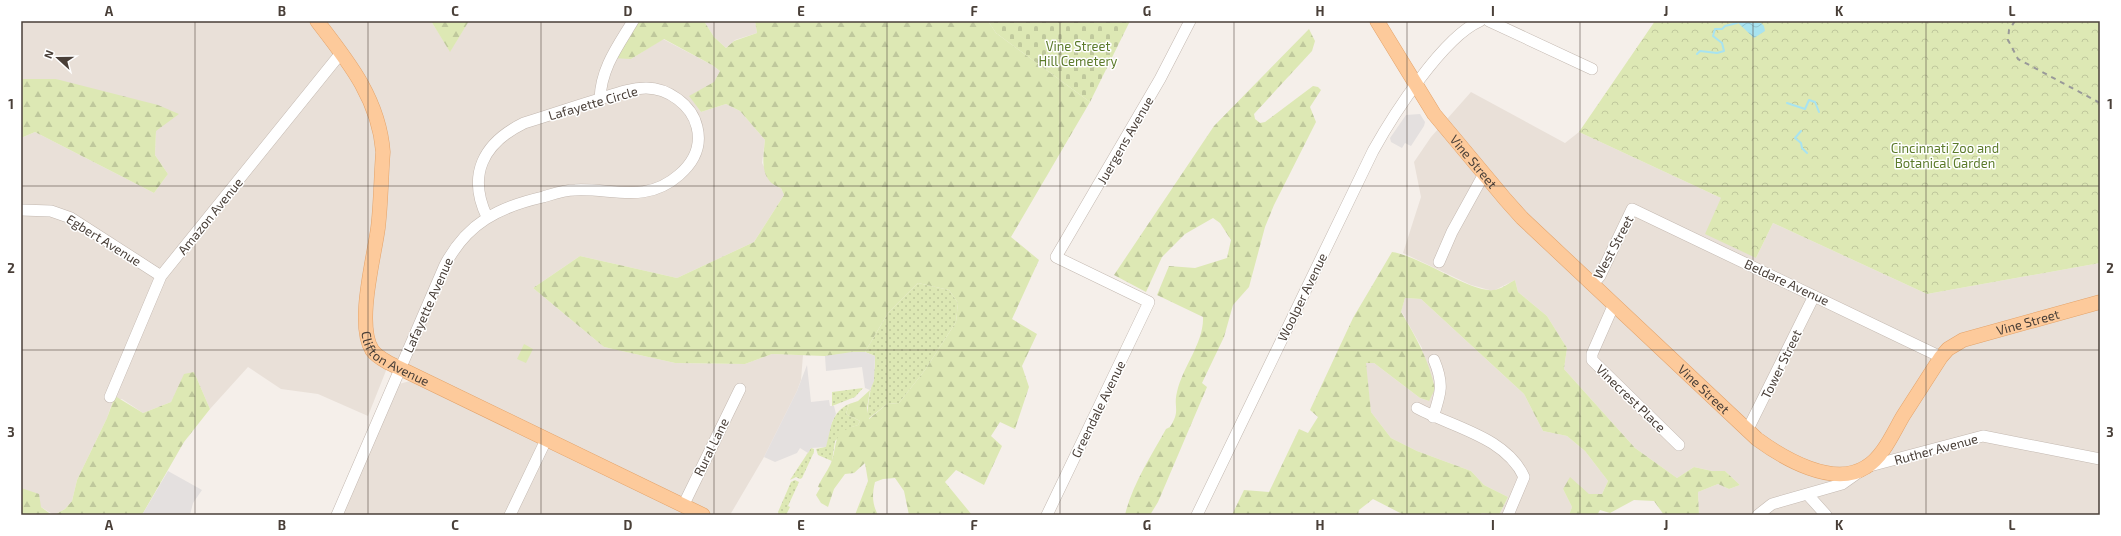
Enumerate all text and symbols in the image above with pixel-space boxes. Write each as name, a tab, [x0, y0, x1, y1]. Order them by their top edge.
text: A	[105, 3, 114, 19]
text: B	[278, 3, 286, 19]
text: C	[451, 3, 459, 19]
text: D	[624, 3, 633, 19]
text: E	[797, 3, 805, 19]
text: F	[970, 3, 978, 19]
text: G	[1143, 3, 1151, 19]
text: H	[1316, 3, 1325, 19]
text: I	[1491, 3, 1495, 19]
text: J	[1664, 3, 1668, 19]
text: K	[1835, 3, 1844, 19]
text: L	[2009, 3, 2016, 19]
north arrow	[38, 38, 78, 78]
park label: Vine Street Hill Cemetery	[1039, 38, 1118, 69]
text: N	[41, 48, 56, 60]
street label: Lafayette Circle	[546, 83, 640, 123]
street label: Juergens Avenue	[1093, 93, 1157, 187]
text: 1	[8, 96, 14, 112]
text: 1	[2107, 96, 2113, 112]
street label: Vine Street	[1447, 132, 1501, 192]
park label: Cincinnati Zoo and Botanical Garden	[1891, 140, 1999, 171]
street label: Amazon Avenue	[174, 174, 246, 258]
street label: Egbert Avenue	[64, 211, 144, 269]
street label: West Street	[1590, 212, 1636, 282]
street label: Woolper Avenue	[1274, 250, 1330, 344]
street label: Lafayette Avenue	[400, 255, 456, 355]
street label: Beldare Avenue	[1742, 255, 1832, 309]
text: 2	[7, 260, 15, 276]
text: 2	[2106, 260, 2114, 276]
street label: Vine Street	[1995, 306, 2061, 338]
street label: Tower Street	[1757, 327, 1805, 401]
street label: Clifton Avenue	[358, 330, 432, 389]
street label: Greendale Avenue	[1068, 358, 1128, 460]
street label: Vinecrest Place	[1593, 361, 1669, 435]
street label: Vine Street	[1675, 361, 1733, 417]
street label: Rural Lane	[690, 415, 732, 479]
text: 3	[7, 424, 15, 440]
text: 3	[2106, 424, 2114, 440]
street label: Ruther Avenue	[1892, 430, 1980, 468]
text: A	[105, 517, 114, 533]
text: B	[278, 517, 286, 533]
text: C	[451, 517, 459, 533]
text: D	[624, 517, 633, 533]
text: E	[797, 517, 805, 533]
text: F	[970, 517, 978, 533]
text: G	[1143, 517, 1151, 533]
text: H	[1316, 517, 1325, 533]
text: I	[1491, 517, 1495, 533]
text: J	[1664, 517, 1668, 533]
text: K	[1835, 517, 1844, 533]
text: L	[2009, 517, 2016, 533]

